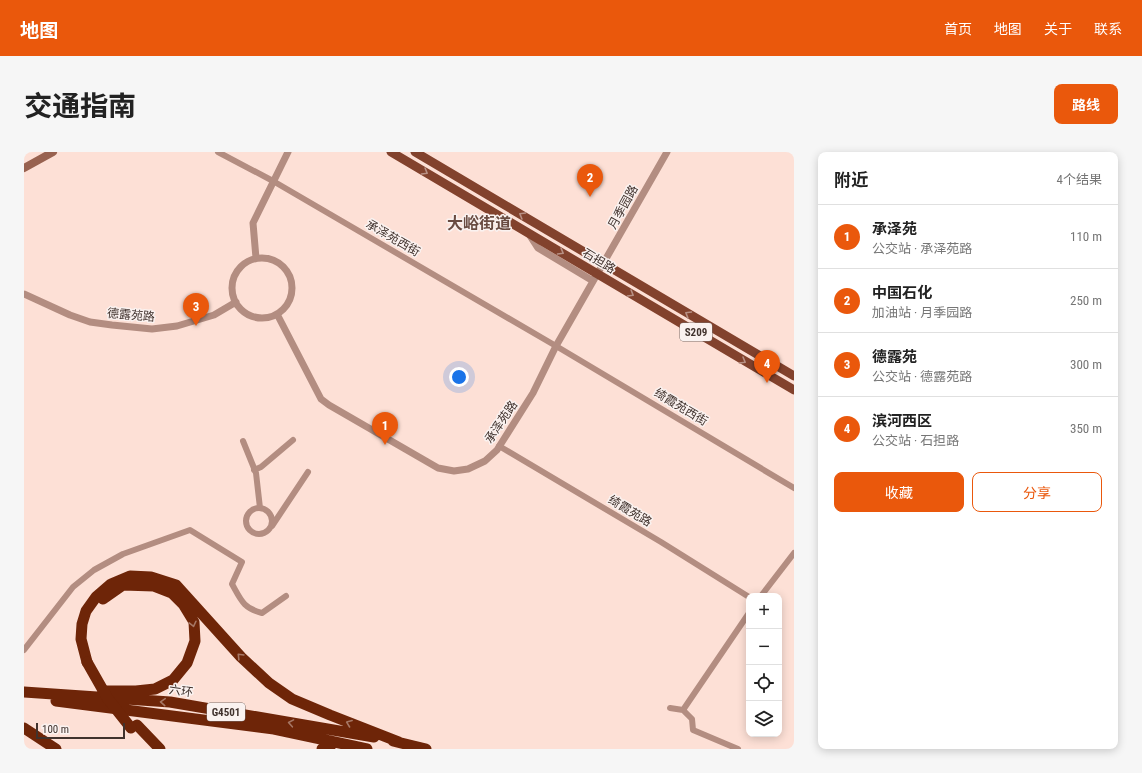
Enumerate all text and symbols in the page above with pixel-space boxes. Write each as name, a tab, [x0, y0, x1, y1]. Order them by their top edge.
text: 地图	[20, 19, 58, 42]
text: 首页	[944, 21, 972, 37]
text: 地图	[994, 21, 1022, 37]
text: 关于	[1044, 21, 1072, 37]
text: 联系	[1094, 21, 1122, 37]
button: 路线	[1054, 84, 1118, 124]
text: 交通指南	[24, 90, 136, 123]
pin: 2	[577, 164, 603, 197]
one-way arrow	[421, 167, 428, 174]
text: 附近	[834, 170, 868, 190]
text: 4个结果	[1057, 172, 1102, 187]
street label: 月季园路	[605, 183, 641, 231]
one-way arrow	[519, 212, 526, 219]
district label: 大峪街道	[447, 214, 511, 233]
street label: 承泽苑西街	[364, 217, 422, 259]
text: 承泽苑	[872, 220, 917, 238]
text: 1	[844, 229, 850, 244]
text: 110 m	[1070, 229, 1102, 244]
text: 公交站 · 承泽苑路	[872, 241, 972, 256]
street label: 石担路	[580, 246, 618, 276]
one-way arrow	[557, 248, 564, 255]
text: 中国石化	[872, 284, 932, 302]
one-way arrow	[627, 289, 634, 296]
pin: 3	[183, 293, 209, 326]
text: 2	[844, 293, 850, 308]
text: 250 m	[1070, 293, 1102, 308]
text: 加油站 · 月季园路	[872, 305, 972, 320]
street label: 德露苑路	[106, 306, 156, 324]
one-way arrow	[685, 311, 692, 318]
road number: S209	[680, 323, 712, 341]
text: 德露苑	[872, 348, 917, 366]
pin: 4	[754, 350, 780, 383]
one-way arrow	[739, 356, 746, 363]
text: 3	[844, 357, 850, 372]
text: 300 m	[1070, 357, 1102, 372]
your location	[449, 367, 469, 387]
text: 公交站 · 德露苑路	[872, 369, 972, 384]
street label: 绮霞苑西街	[652, 386, 710, 428]
street label: 承泽苑路	[482, 398, 520, 446]
pin: 1	[372, 412, 398, 445]
text: 滨河西区	[872, 412, 932, 430]
text: 4	[844, 421, 850, 436]
text: 350 m	[1070, 421, 1102, 436]
text: 公交站 · 石担路	[872, 433, 959, 448]
button: 收藏	[834, 472, 964, 512]
button: 分享	[972, 472, 1102, 512]
street label: 绮霞苑路	[606, 493, 654, 529]
map controls	[746, 593, 782, 737]
button: +	[746, 593, 782, 629]
one-way arrow	[188, 621, 196, 627]
button: −	[746, 629, 782, 665]
one-way arrow	[237, 653, 245, 661]
button: locate	[746, 665, 782, 701]
street label: 六环	[168, 682, 194, 700]
one-way arrow	[160, 697, 166, 706]
button: layers	[746, 701, 782, 737]
road number: G4501	[207, 703, 245, 721]
one-way arrow	[288, 719, 294, 728]
one-way arrow	[346, 719, 353, 727]
scale bar	[36, 721, 125, 740]
text: 100 m	[42, 723, 69, 736]

